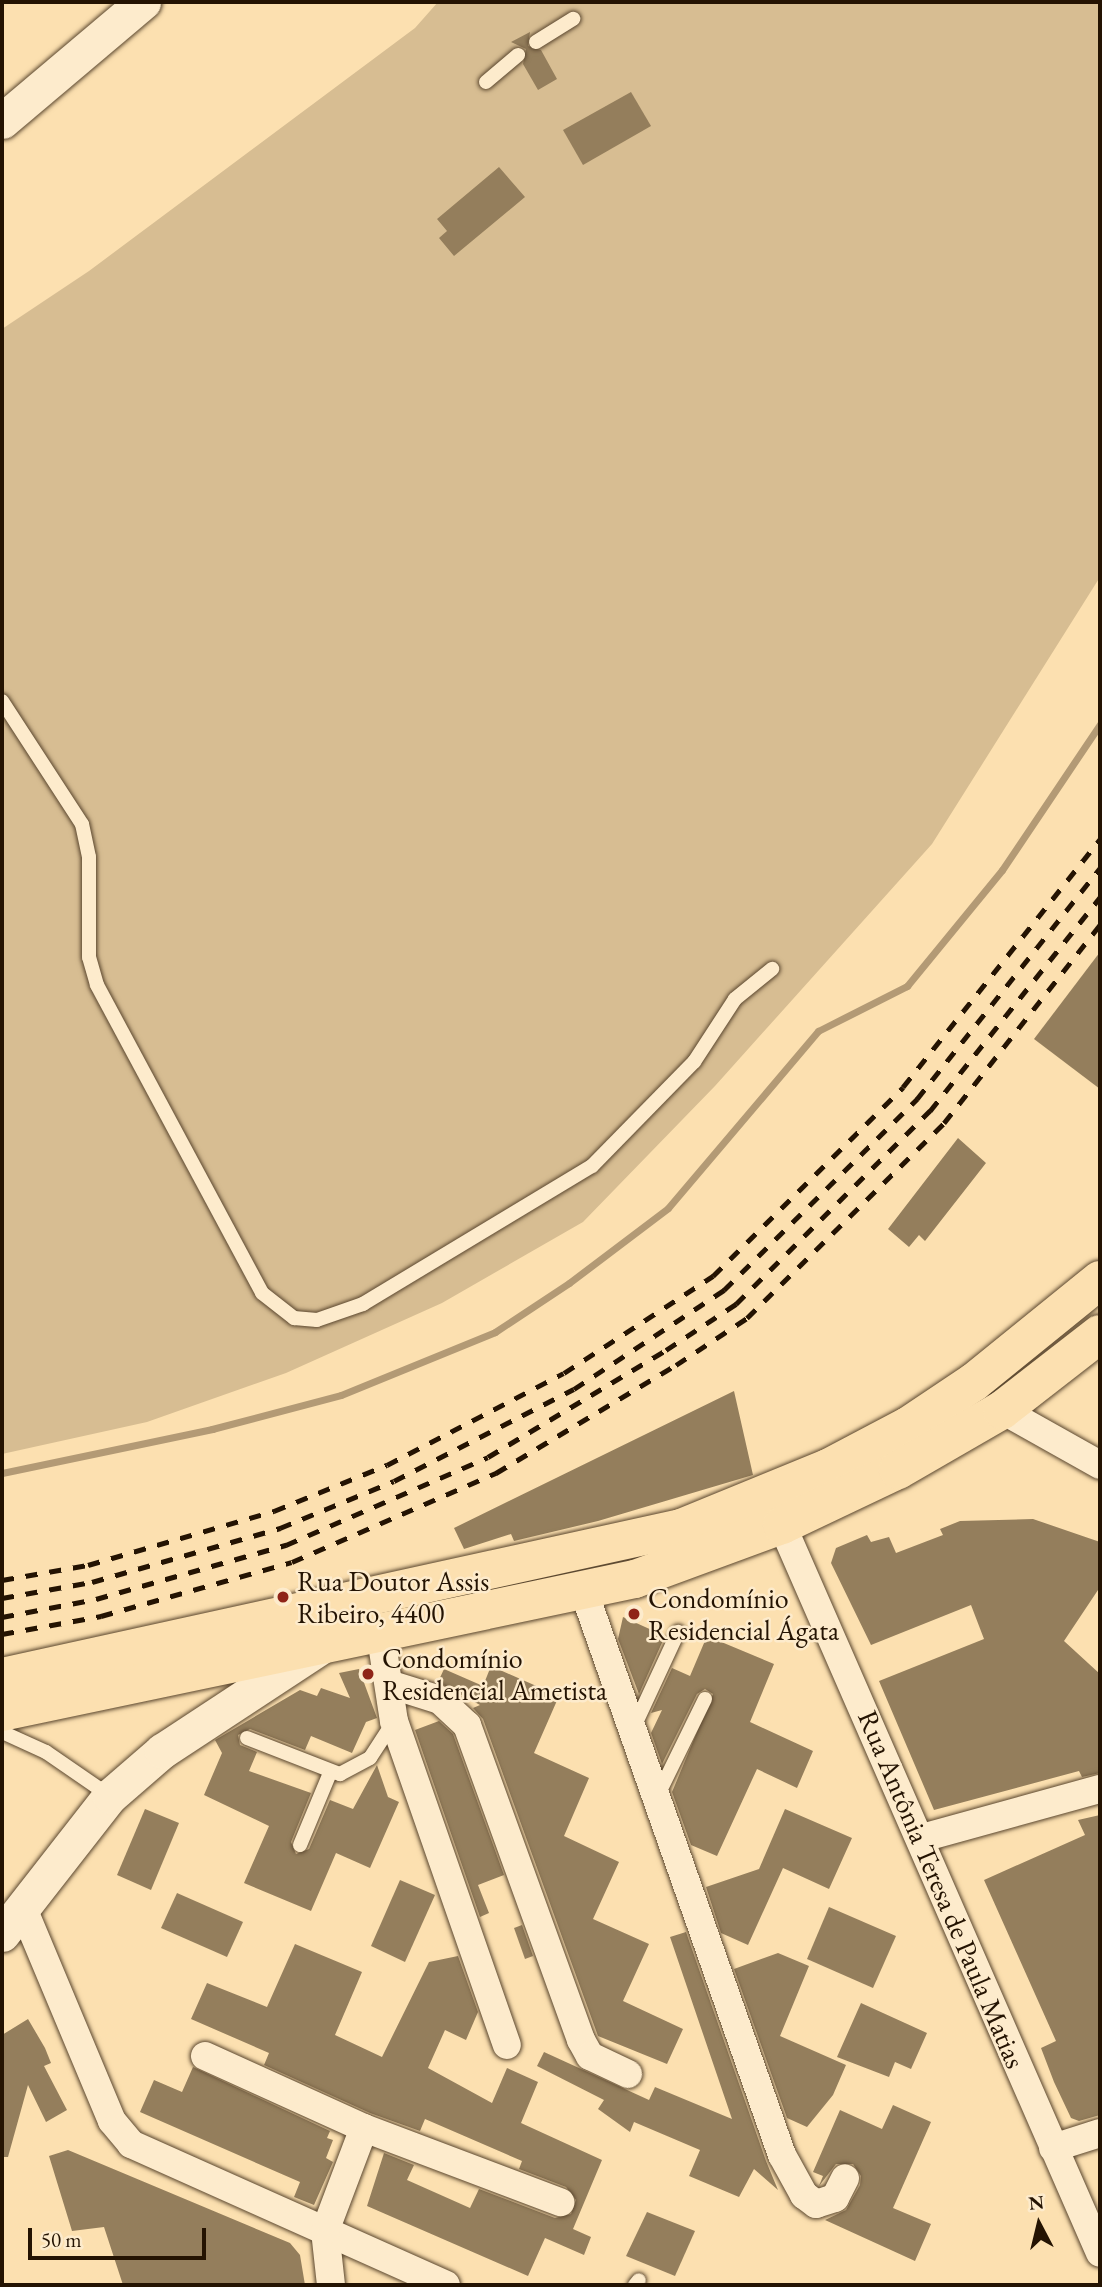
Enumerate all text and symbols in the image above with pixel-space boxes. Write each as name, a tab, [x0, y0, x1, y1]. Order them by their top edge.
place label: Rua Doutor Assis Ribeiro, 4400	[297, 1564, 489, 1630]
place label: Condomínio Residencial Ágata	[648, 1581, 839, 1647]
marker: Rua Doutor Assis Ribeiro, 4400	[275, 1589, 291, 1605]
marker: Condomínio Residencial Ágata	[626, 1606, 642, 1622]
place label: Condomínio Residencial Ametista	[382, 1641, 607, 1707]
marker: Condomínio Residencial Ametista	[360, 1666, 376, 1682]
street label: Rua Antônia Teresa de Paula Matias	[851, 1705, 1033, 2073]
north arrow	[1004, 2189, 1074, 2259]
text: N	[1027, 2189, 1046, 2216]
scale bar	[32, 2214, 210, 2258]
text: 50 m	[41, 2226, 82, 2253]

